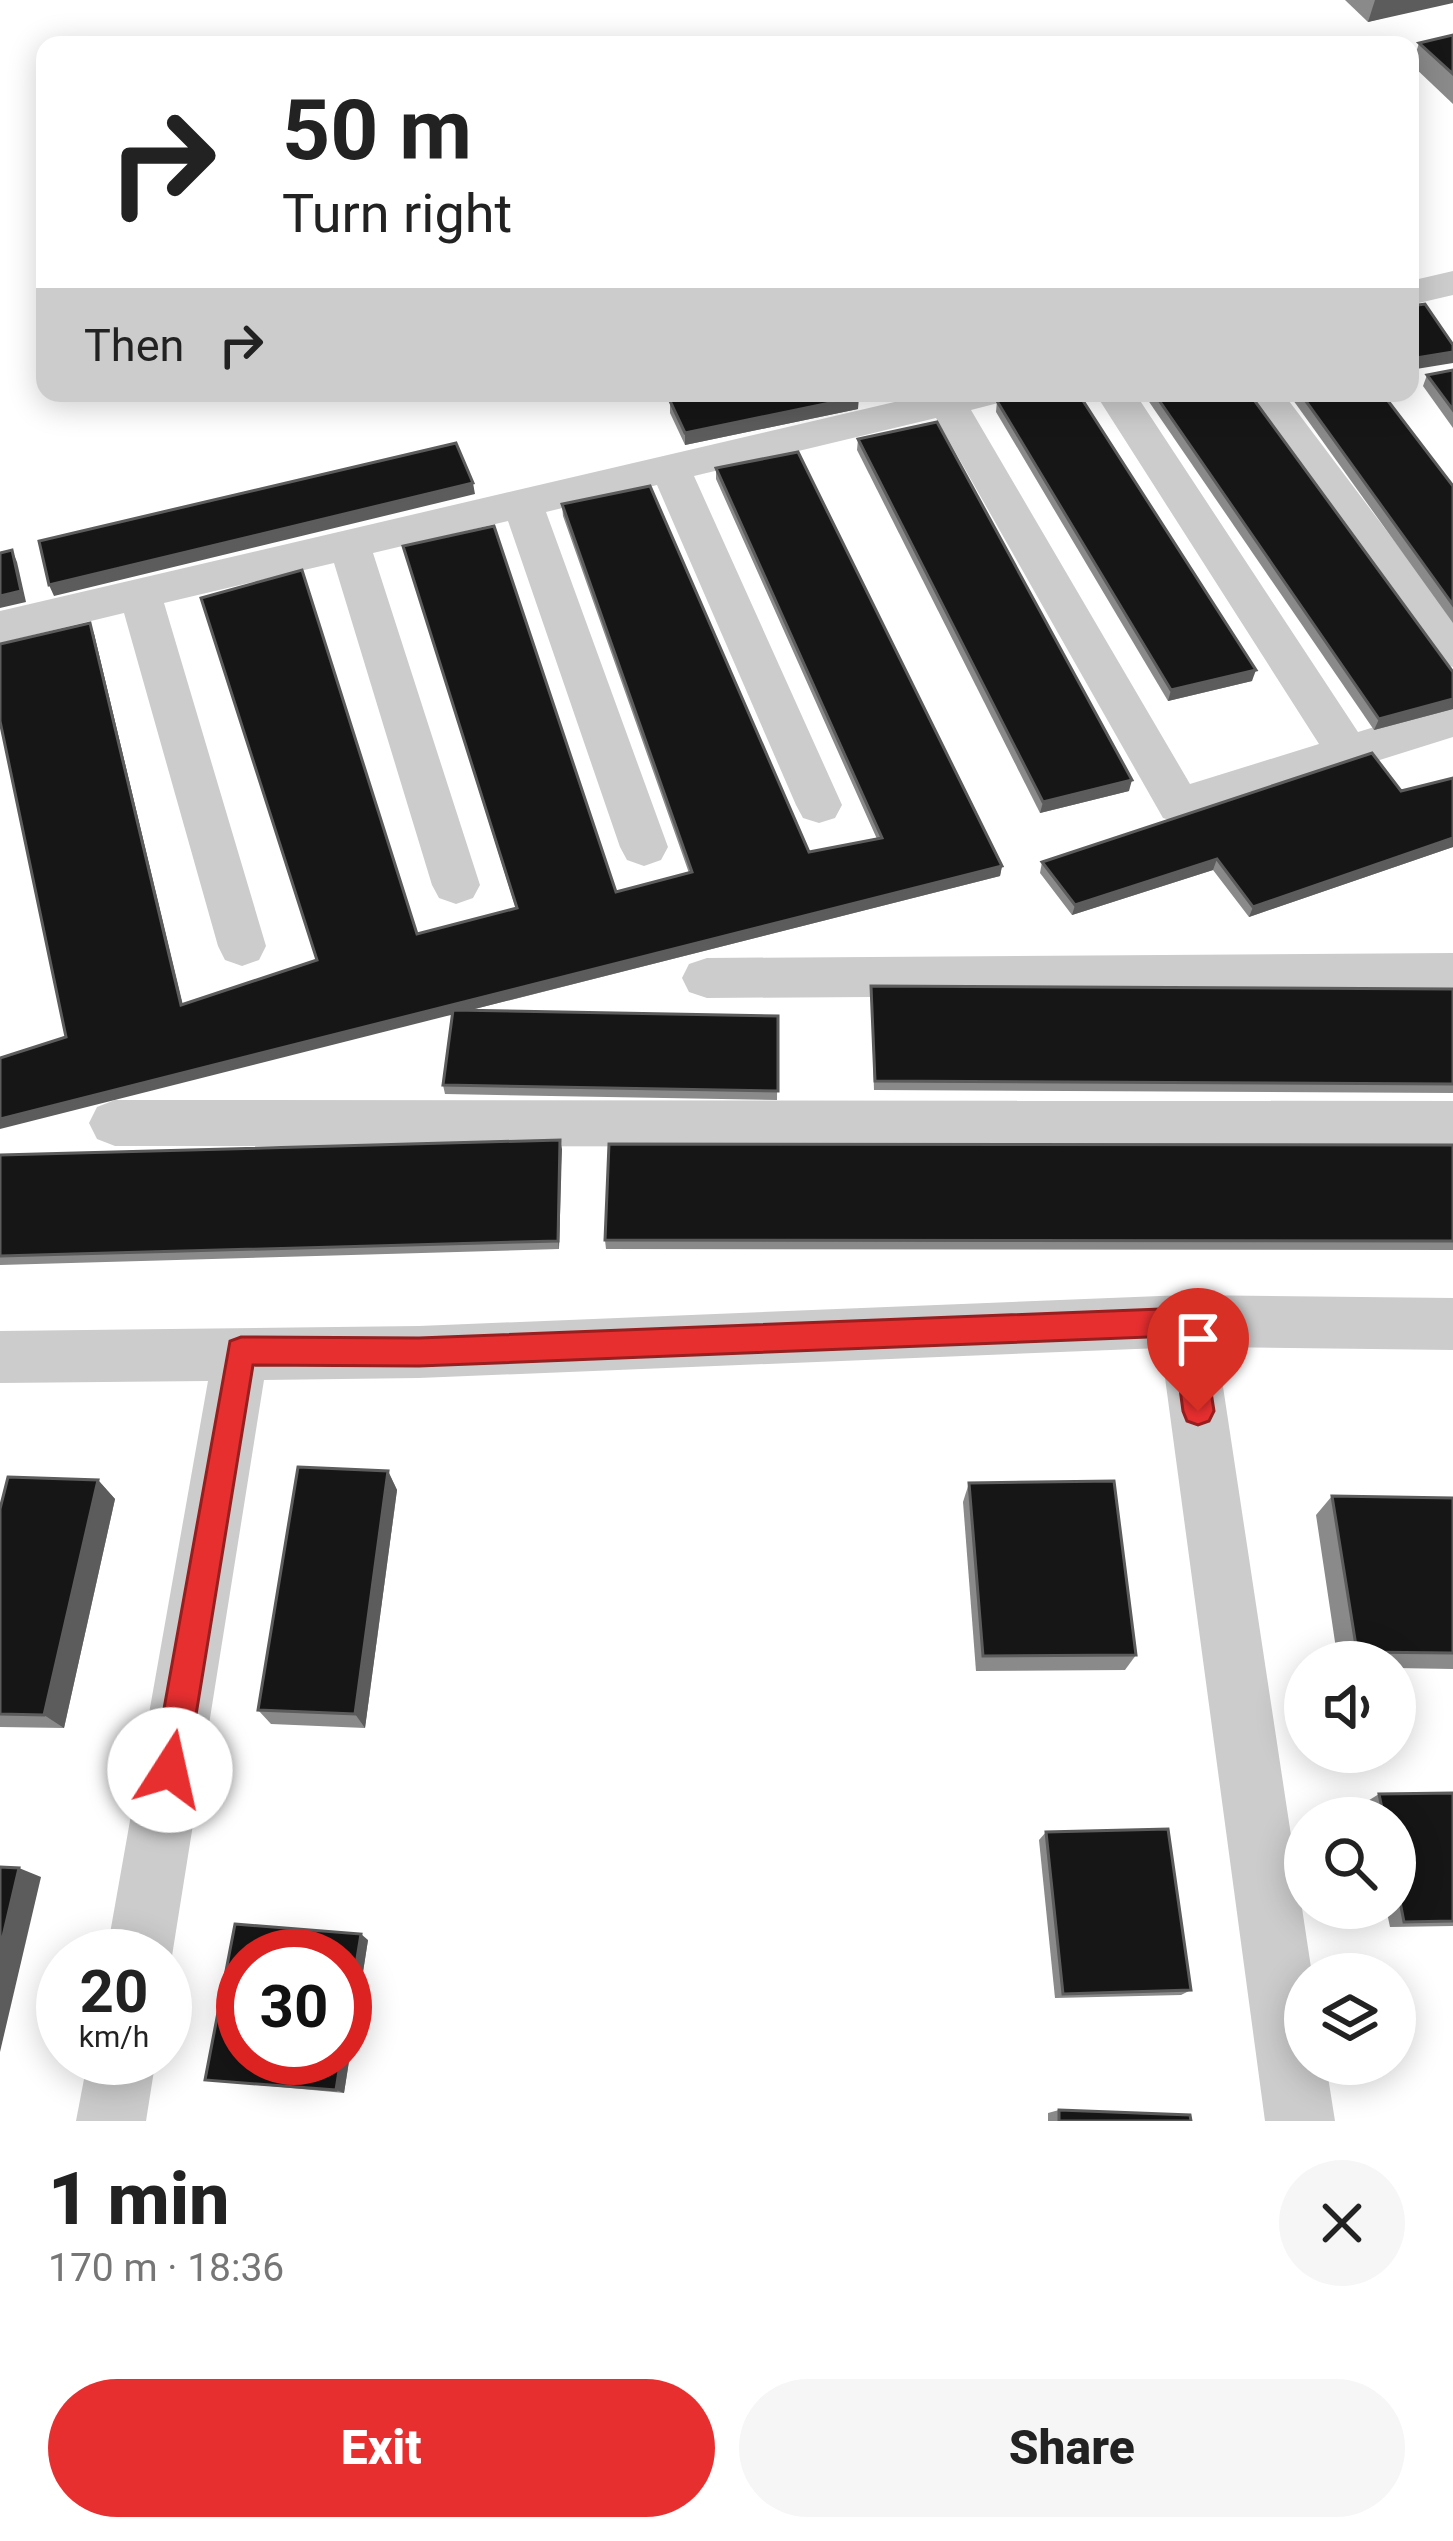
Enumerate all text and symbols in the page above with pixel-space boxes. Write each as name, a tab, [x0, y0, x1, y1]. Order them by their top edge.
text: 50 m	[282, 81, 472, 180]
icon: right	[84, 84, 240, 240]
text: Turn right	[282, 182, 512, 245]
icon: right	[208, 312, 274, 378]
text: Then	[84, 319, 184, 372]
pin	[1147, 1288, 1249, 1411]
icon: arrive	[1165, 1306, 1231, 1372]
map controls	[1284, 1641, 1416, 2085]
button: sound	[1284, 1641, 1416, 1773]
position arrow	[107, 1707, 233, 1833]
button: search	[1284, 1797, 1416, 1929]
speed limit sign: 30	[216, 1929, 372, 2085]
button: layers	[1284, 1953, 1416, 2085]
text: 20	[80, 1956, 148, 2027]
text: km/h	[79, 2019, 149, 2054]
text: 1 min	[48, 2157, 230, 2242]
button: close	[1279, 2160, 1405, 2286]
text: 170 m · 18:36	[48, 2245, 284, 2291]
button: Exit	[48, 2379, 715, 2517]
button: Share	[739, 2379, 1405, 2517]

